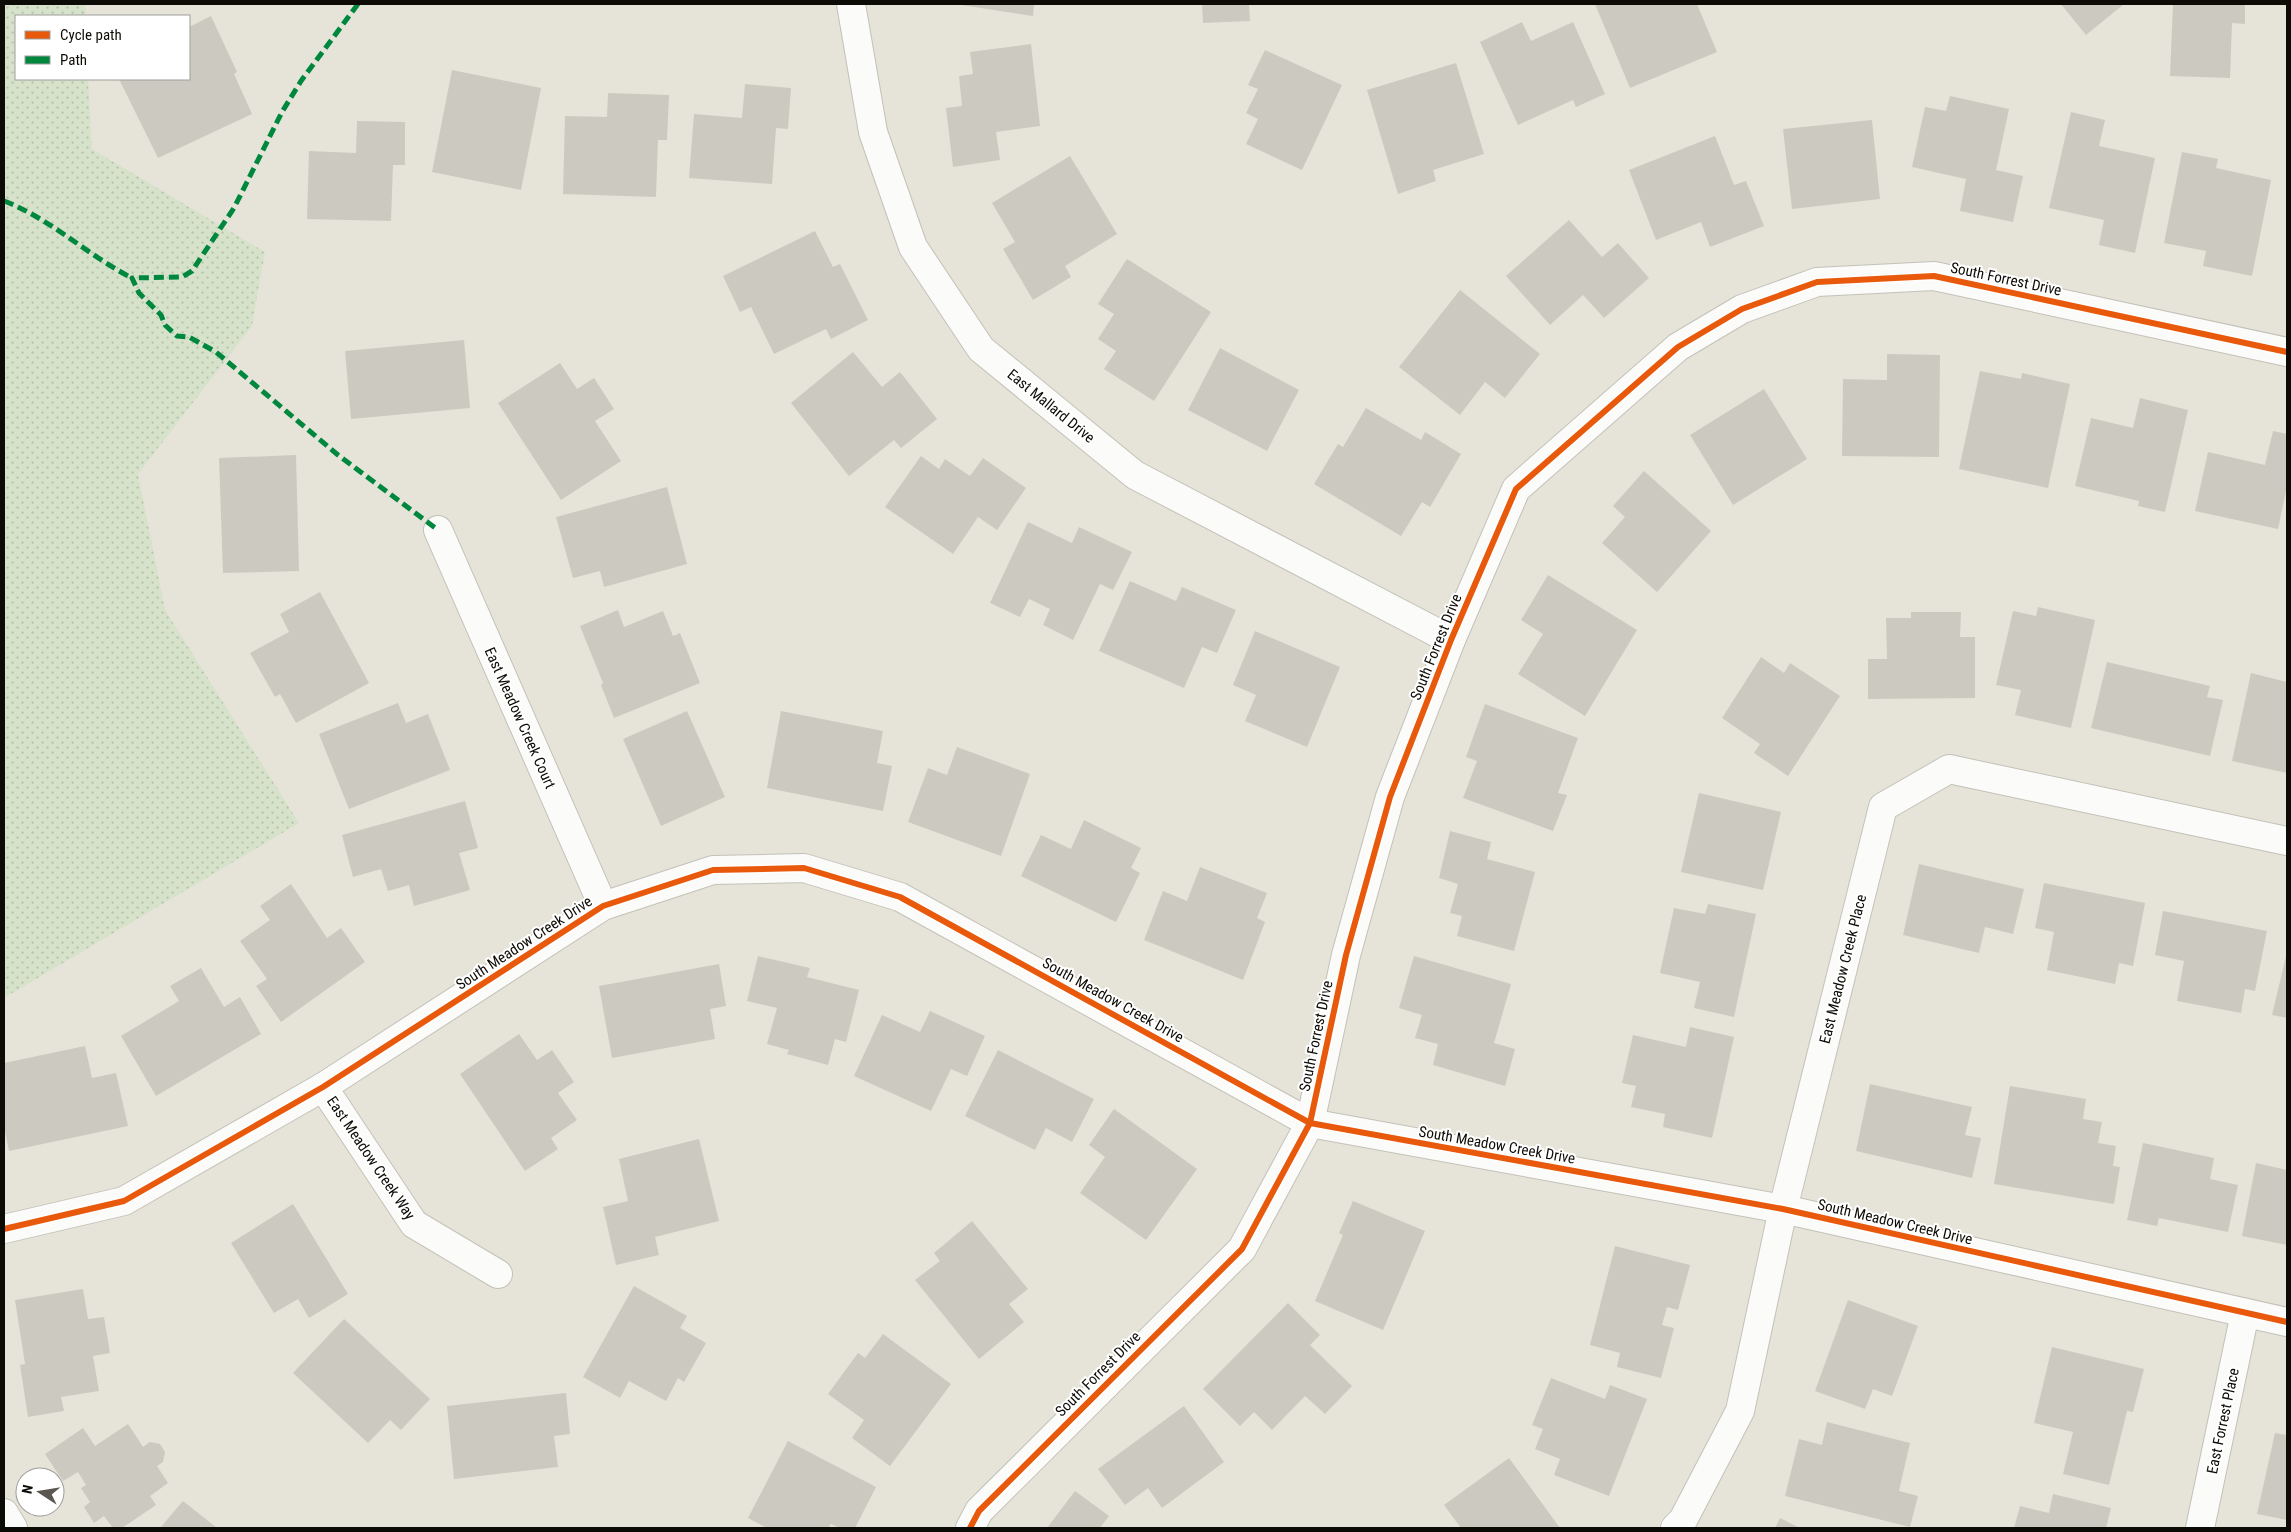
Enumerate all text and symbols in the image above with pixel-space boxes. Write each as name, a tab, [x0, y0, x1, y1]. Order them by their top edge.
legend	[15, 15, 190, 80]
text: Cycle path	[60, 26, 122, 44]
text: Path	[60, 51, 87, 69]
street label: South Forrest Drive	[1949, 258, 2063, 300]
street label: East Mallard Drive	[1004, 365, 1098, 447]
street label: South Forrest Drive	[1406, 591, 1466, 703]
street label: East Meadow Creek Court	[481, 644, 559, 792]
street label: South Meadow Creek Drive	[453, 892, 595, 994]
street label: East Meadow Creek Place	[1816, 893, 1870, 1045]
street label: South Meadow Creek Drive	[1039, 954, 1187, 1046]
street label: South Forrest Drive	[1295, 979, 1337, 1093]
street label: East Meadow Creek Way	[323, 1093, 419, 1223]
street label: South Meadow Creek Drive	[1417, 1122, 1577, 1168]
street label: South Meadow Creek Drive	[1816, 1195, 1974, 1249]
street label: South Forrest Drive	[1052, 1328, 1144, 1420]
street label: East Forrest Place	[2203, 1366, 2243, 1476]
north arrow	[15, 1467, 65, 1517]
text: N	[19, 1483, 36, 1495]

